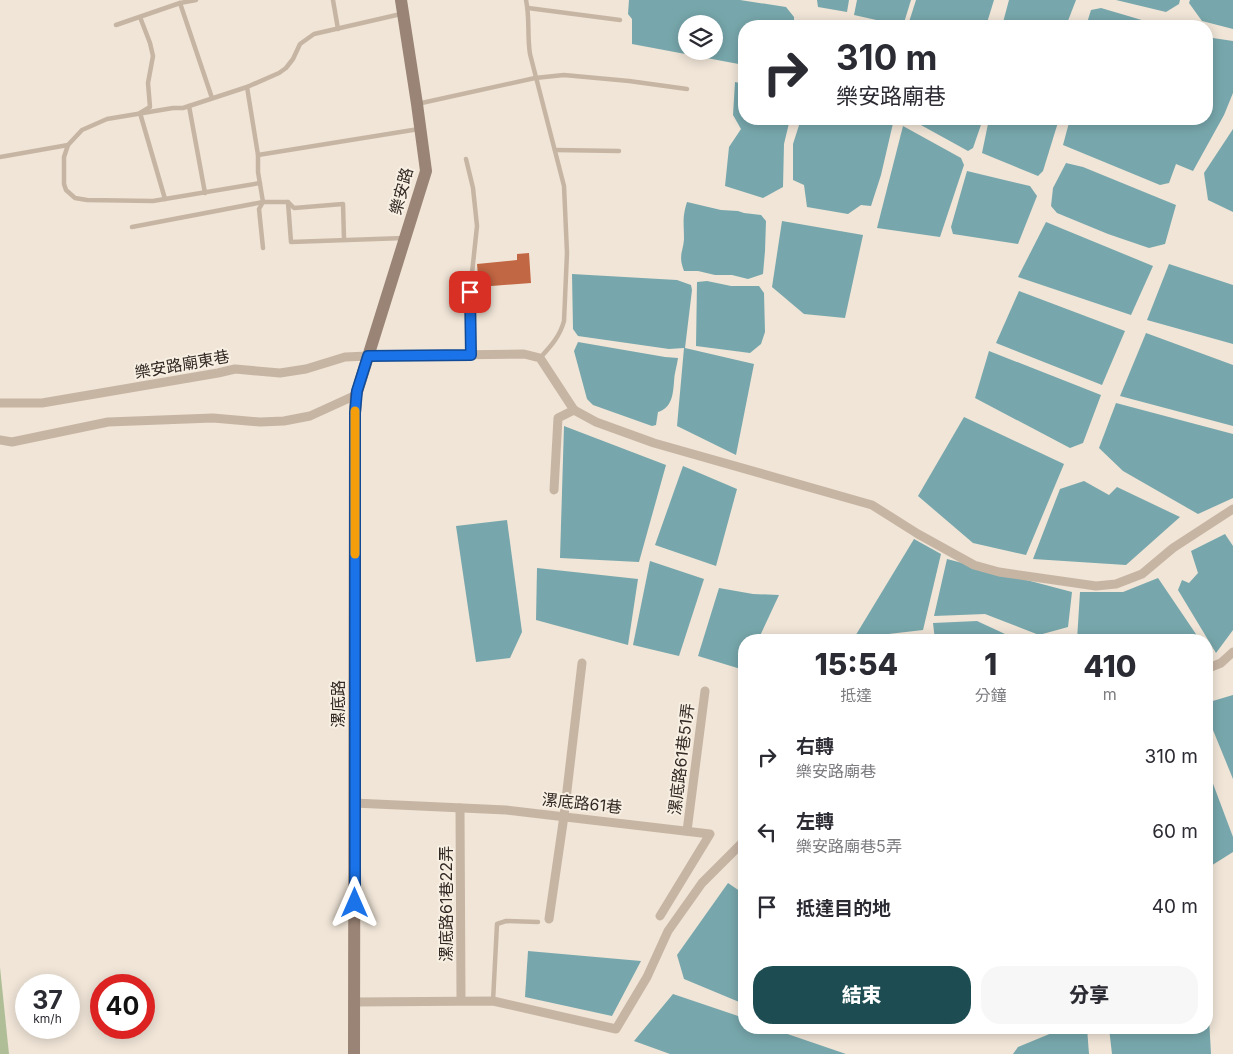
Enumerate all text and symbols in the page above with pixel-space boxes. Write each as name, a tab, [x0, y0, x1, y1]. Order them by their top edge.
map controls	[678, 15, 723, 60]
button: layers	[678, 15, 723, 60]
text: 310 m	[836, 36, 938, 78]
icon: right	[753, 40, 818, 105]
text: 樂安路廟巷	[836, 83, 946, 109]
street label: 樂安路	[385, 165, 417, 217]
pin	[449, 271, 491, 313]
icon: arrive	[456, 278, 484, 306]
street label: 樂安路廟東巷	[133, 346, 231, 382]
text: 15:54	[815, 646, 898, 682]
text: 1	[984, 646, 997, 682]
text: 410	[1083, 648, 1136, 684]
street label: 漯底路	[328, 680, 348, 728]
text: m	[1103, 684, 1117, 704]
text: 抵達	[840, 685, 872, 705]
text: 分鐘	[975, 685, 1007, 705]
street label: 漯底路61巷51弄	[664, 702, 698, 816]
text: 右轉	[796, 735, 834, 758]
icon: right	[753, 743, 781, 771]
text: 310 m	[1145, 745, 1198, 768]
text: 樂安路廟巷	[796, 761, 876, 781]
street label: 漯底路61巷	[541, 789, 623, 817]
text: 左轉	[796, 810, 834, 833]
icon: left	[753, 818, 781, 846]
text: 60 m	[1152, 820, 1198, 843]
text: 樂安路廟巷5弄	[796, 836, 902, 856]
street label: 漯底路61巷22弄	[436, 846, 456, 962]
position arrow	[328, 876, 380, 928]
icon: arrive	[753, 893, 781, 921]
text: 40 m	[1152, 895, 1198, 918]
text: 抵達目的地	[796, 897, 891, 920]
button: 結束	[753, 966, 971, 1024]
button: 分享	[981, 966, 1198, 1024]
speed limit sign: 40	[90, 974, 155, 1039]
text: 37	[32, 985, 63, 1015]
text: km/h	[33, 1011, 62, 1026]

